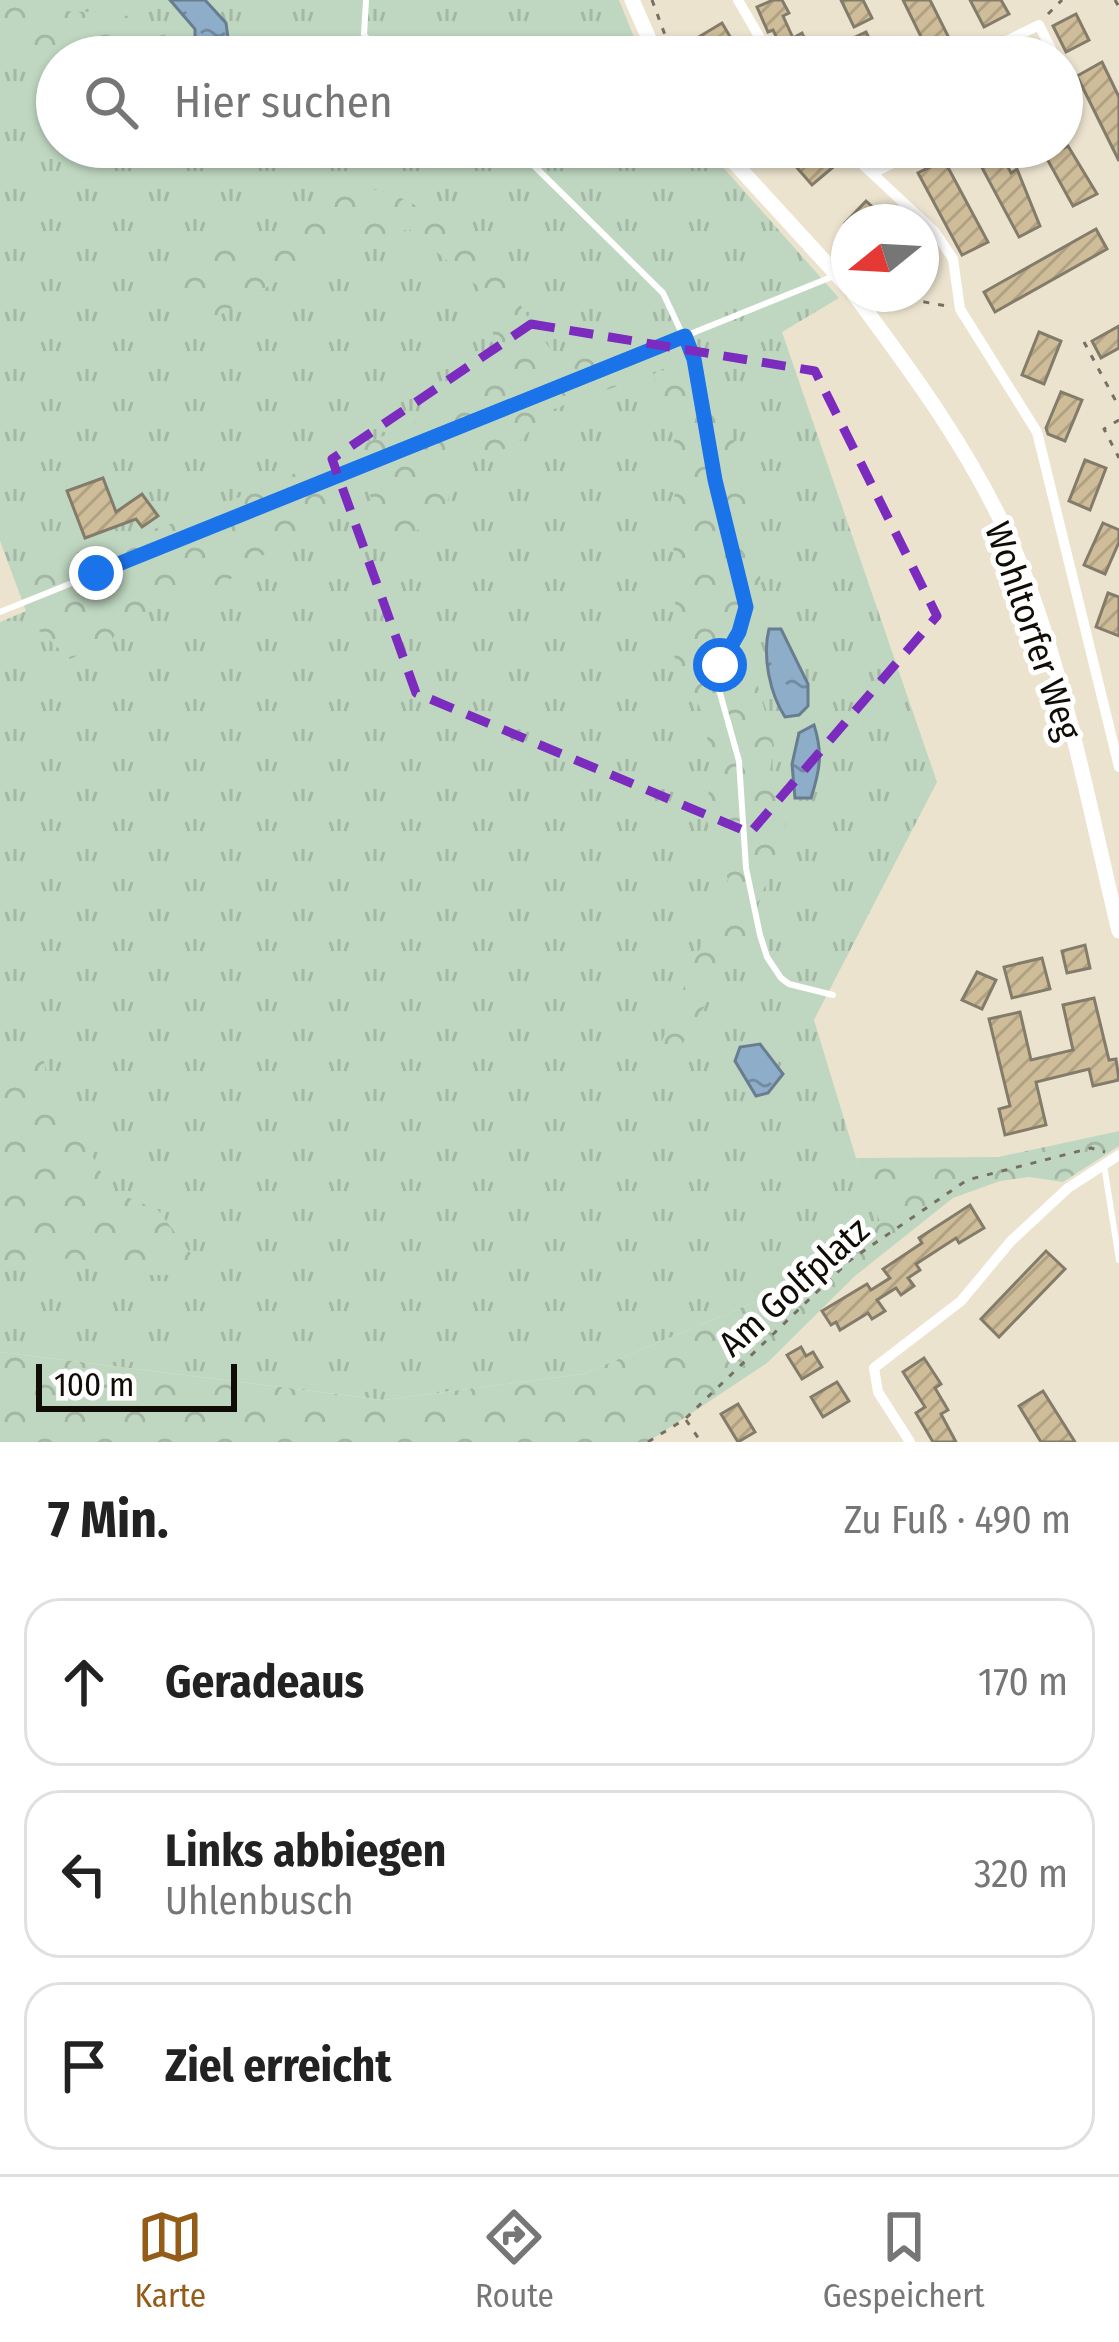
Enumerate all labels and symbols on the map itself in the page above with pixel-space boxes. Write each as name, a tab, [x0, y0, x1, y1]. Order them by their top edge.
north arrow	[831, 204, 939, 312]
street label: Wohltorfer Weg	[975, 516, 1091, 746]
route end	[69, 546, 123, 600]
route start	[693, 638, 747, 692]
street label: Am Golfplatz	[710, 1208, 878, 1366]
scale bar	[36, 1358, 237, 1411]

